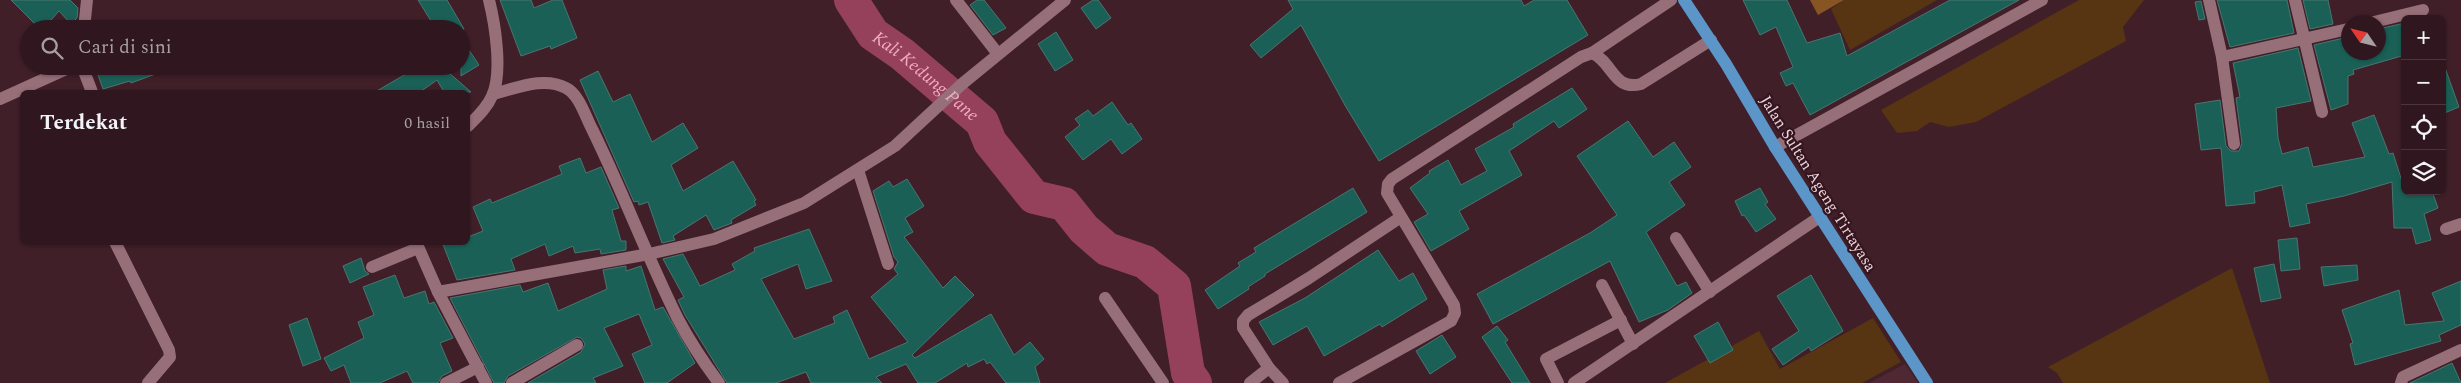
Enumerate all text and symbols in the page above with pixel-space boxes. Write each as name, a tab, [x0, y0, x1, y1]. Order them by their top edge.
north arrow	[2341, 15, 2386, 60]
map controls	[2401, 15, 2446, 195]
button: +	[2401, 15, 2446, 60]
search box	[20, 20, 470, 75]
water label: Kali Kedung Pane	[867, 24, 985, 128]
text: Cari di sini	[78, 33, 172, 62]
icon: search	[38, 34, 66, 62]
button: −	[2401, 60, 2446, 105]
street label: Jalan Sultan Ageng Tirtayasa	[1754, 91, 1882, 277]
button: locate	[2401, 105, 2446, 150]
text: Terdekat	[40, 107, 127, 139]
text: 0 hasil	[404, 111, 450, 135]
button: layers	[2401, 150, 2446, 195]

